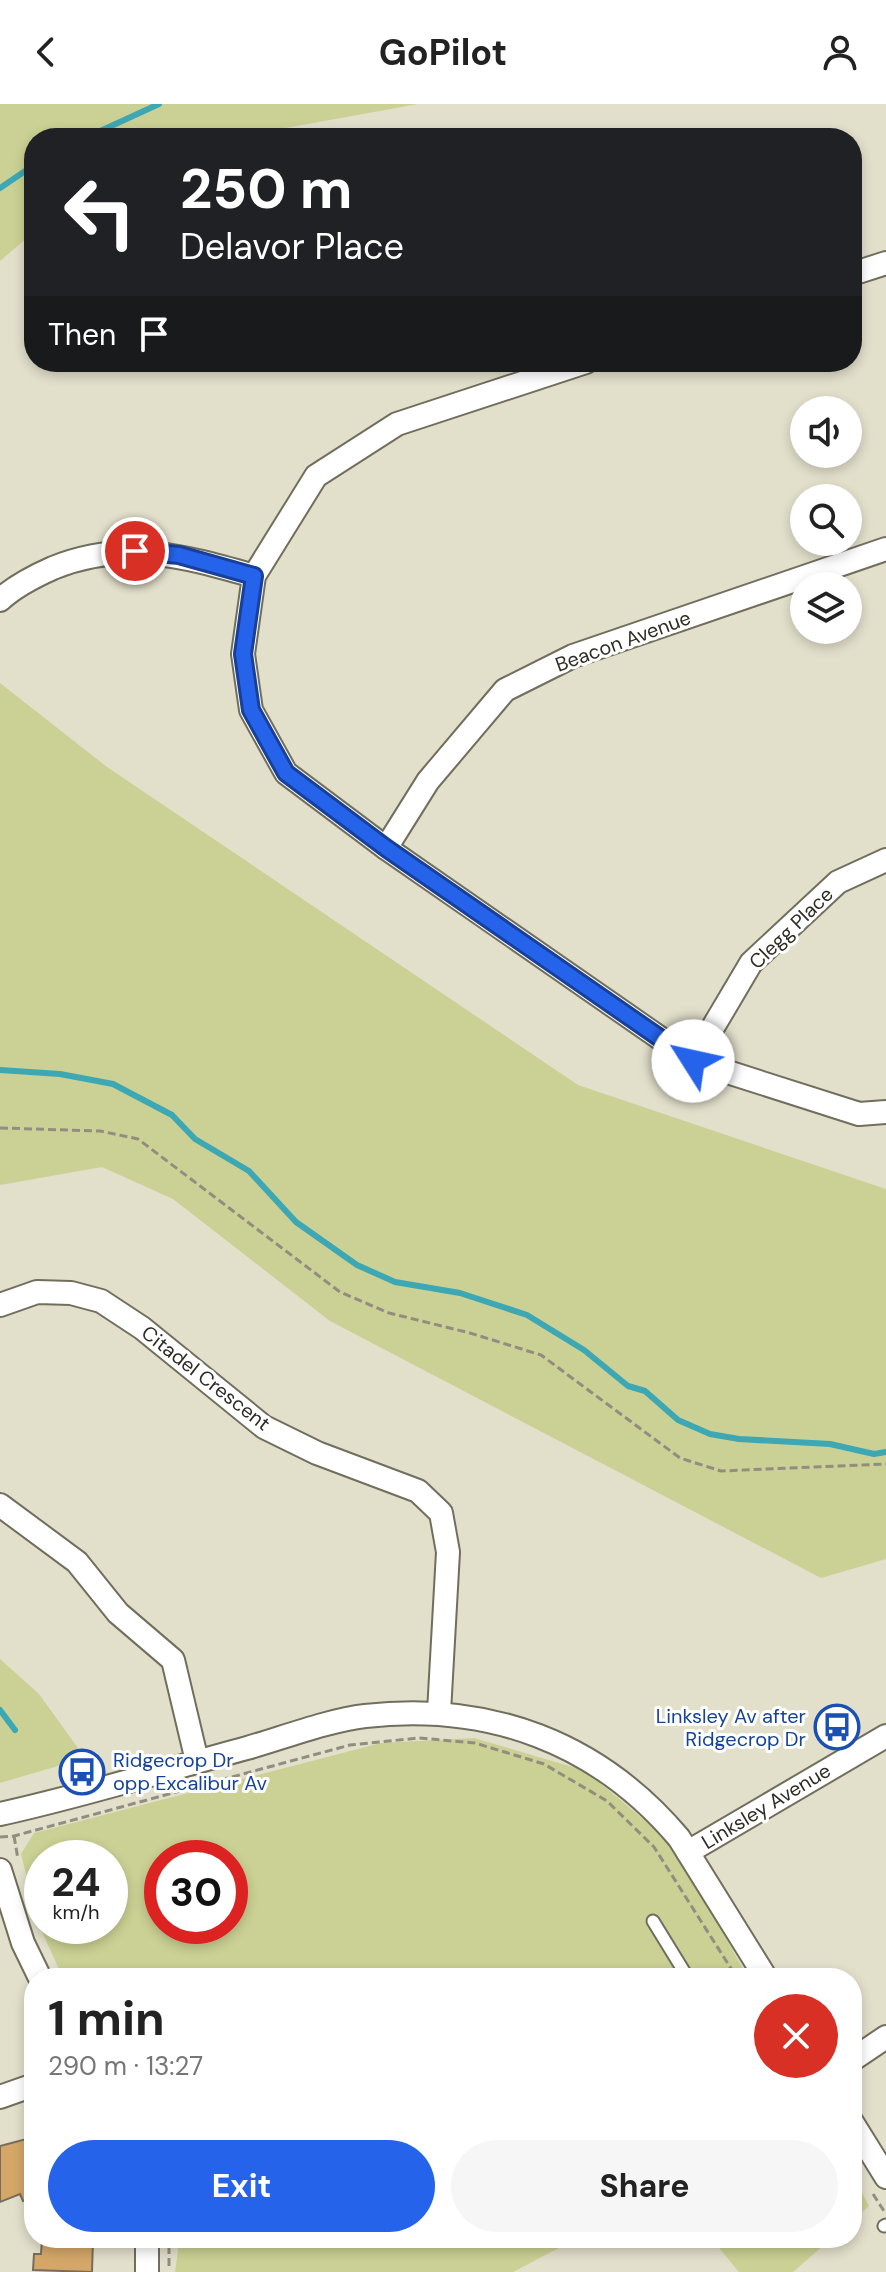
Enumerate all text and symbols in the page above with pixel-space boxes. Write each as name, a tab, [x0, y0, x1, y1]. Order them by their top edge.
text: GoPilot	[379, 29, 507, 76]
icon: back	[24, 30, 68, 74]
icon: person	[818, 30, 862, 74]
text: 250 m	[180, 152, 352, 225]
icon: left	[48, 160, 152, 264]
text: Delavor Place	[180, 223, 404, 270]
icon: arrive	[132, 312, 176, 356]
text: Then	[48, 315, 116, 354]
map controls	[790, 396, 862, 644]
button: sound	[790, 396, 862, 468]
button: search	[790, 484, 862, 556]
pin	[101, 517, 169, 585]
icon: arrive	[113, 529, 157, 573]
button: layers	[790, 572, 862, 644]
street label: Beacon Avenue	[552, 604, 694, 678]
street label: Clegg Place	[743, 881, 839, 975]
position arrow	[651, 1019, 735, 1103]
street label: Citadel Crescent	[136, 1320, 276, 1436]
place label: Linksley Av after Ridgecrop Dr	[656, 1703, 806, 1752]
bus stop icon: Linksley Av after Ridgecrop Dr	[813, 1703, 861, 1751]
place label: Ridgecrop Dr opp Excalibur Av	[113, 1747, 268, 1796]
bus stop icon: Ridgecrop Dr opp Excalibur Av	[58, 1748, 106, 1796]
street label: Linksley Avenue	[697, 1757, 835, 1855]
speed limit sign: 30	[144, 1840, 248, 1944]
text: 24	[52, 1856, 100, 1908]
text: km/h	[52, 1899, 100, 1925]
text: 1 min	[48, 1987, 165, 2050]
button: close	[754, 1994, 838, 2078]
text: 290 m · 13:27	[48, 2049, 203, 2083]
button: Exit	[48, 2140, 435, 2232]
button: Share	[451, 2140, 838, 2232]

